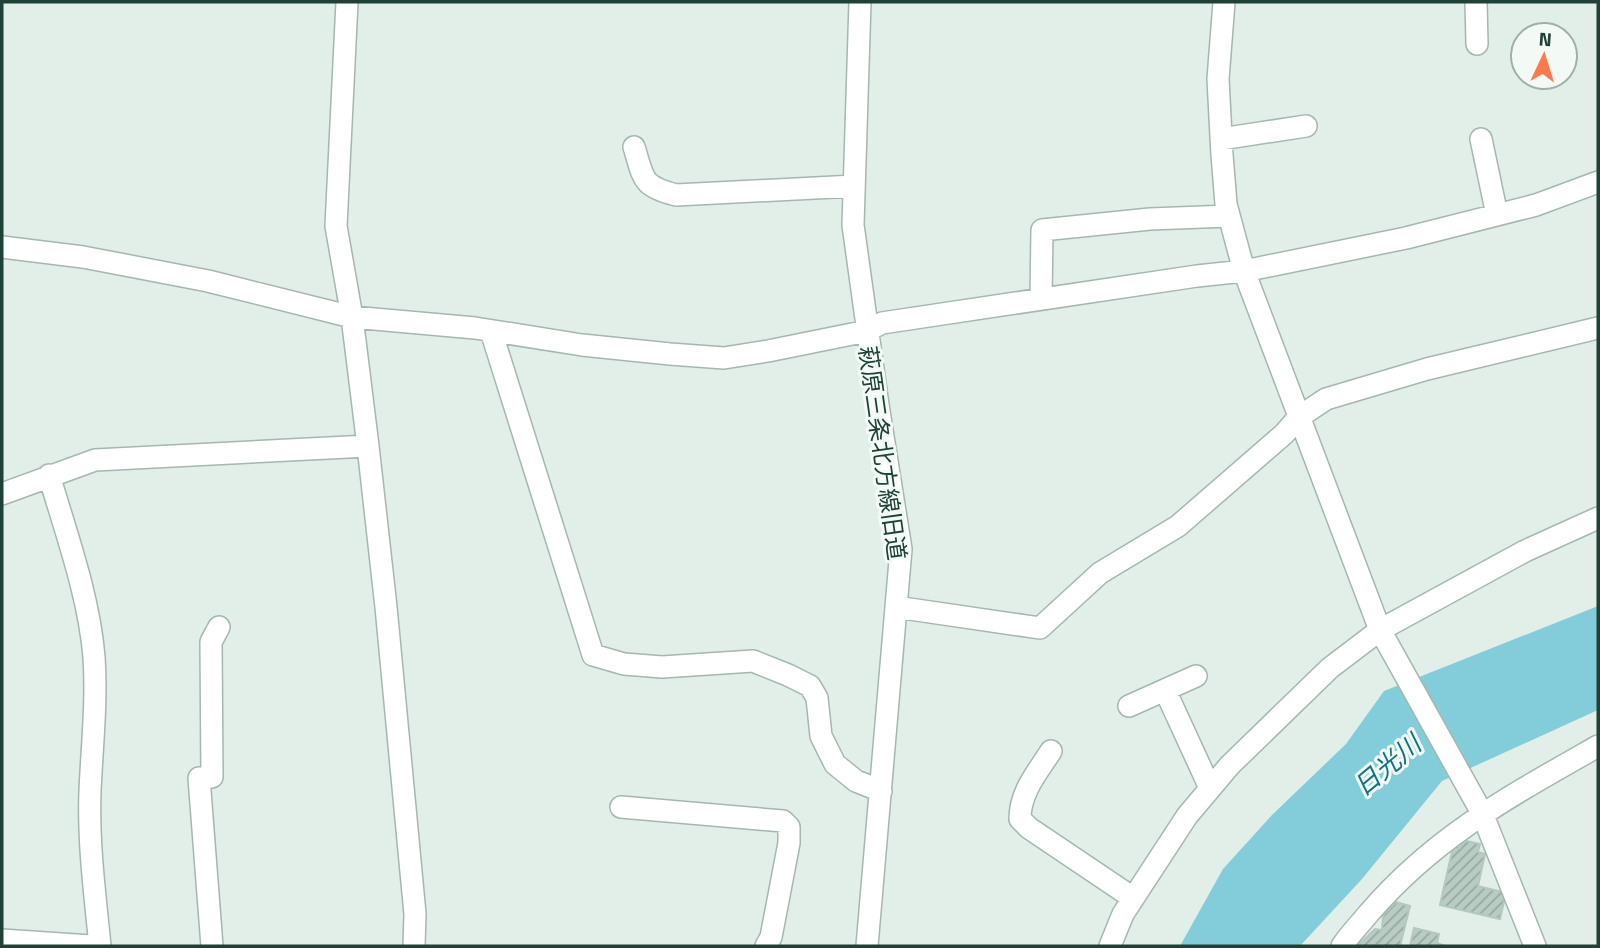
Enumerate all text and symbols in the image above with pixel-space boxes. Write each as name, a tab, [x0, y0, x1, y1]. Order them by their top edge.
north arrow	[1509, 21, 1579, 91]
text: N	[1538, 24, 1553, 53]
street label: 萩原三条北方線旧道	[850, 344, 916, 562]
water label: 日光川	[1345, 723, 1432, 805]

